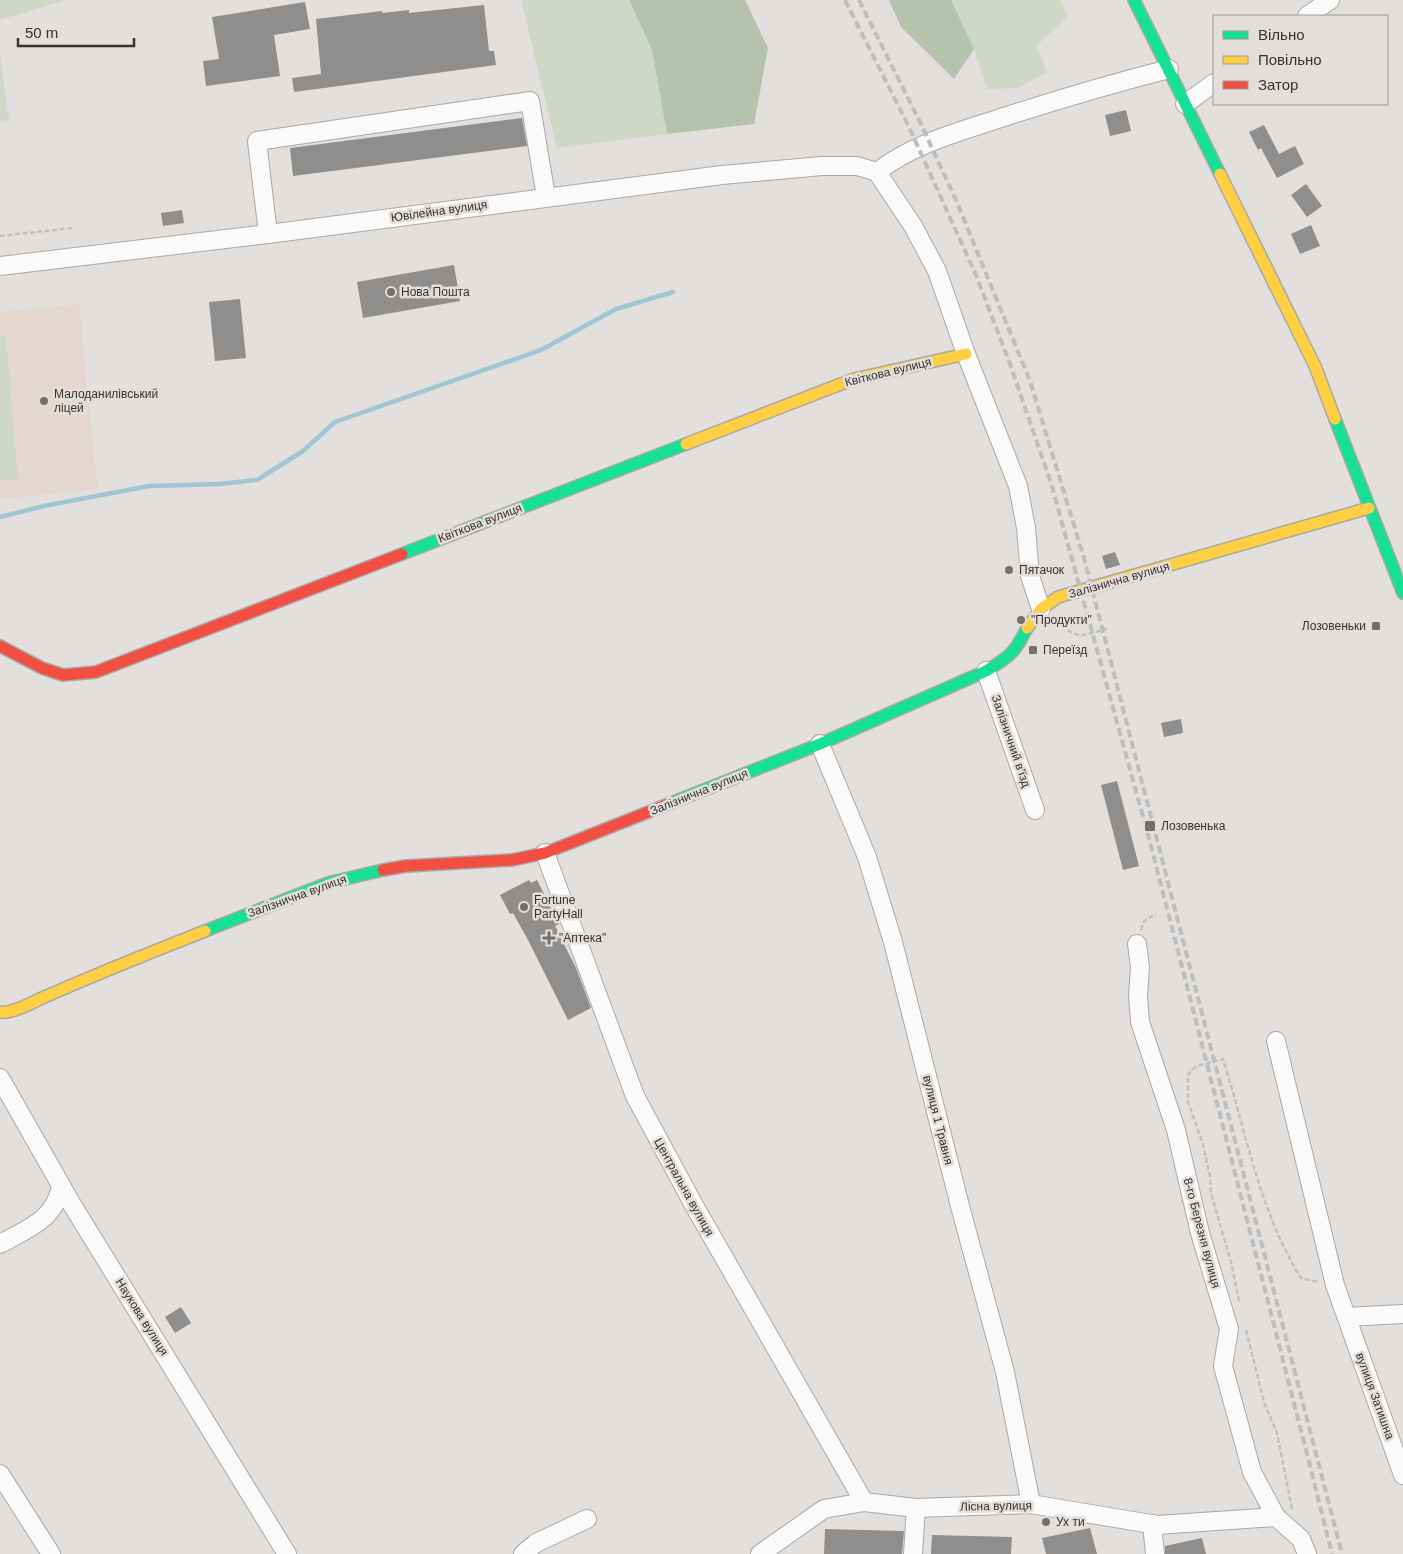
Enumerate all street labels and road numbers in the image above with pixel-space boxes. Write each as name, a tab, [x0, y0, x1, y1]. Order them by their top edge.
street label: Ювілейна вулиця	[390, 197, 488, 225]
street label: Квіткова вулиця	[843, 354, 933, 390]
street label: Квіткова вулиця	[436, 501, 524, 545]
street label: Залізнична вулиця	[1067, 559, 1171, 601]
street label: Залізничний в’їзд	[989, 693, 1033, 789]
street label: Залізнична вулиця	[648, 766, 750, 818]
street label: Залізнична вулиця	[246, 872, 348, 920]
street label: вулиця 1 Травня	[920, 1074, 956, 1166]
street label: Центральна вулиця	[651, 1136, 717, 1238]
street label: 8-го Березня вулиця	[1181, 1176, 1223, 1290]
street label: Наукова вулиця	[113, 1276, 171, 1358]
street label: вулиця Затишна	[1353, 1351, 1397, 1441]
street label: Лісна вулиця	[960, 1498, 1032, 1514]

